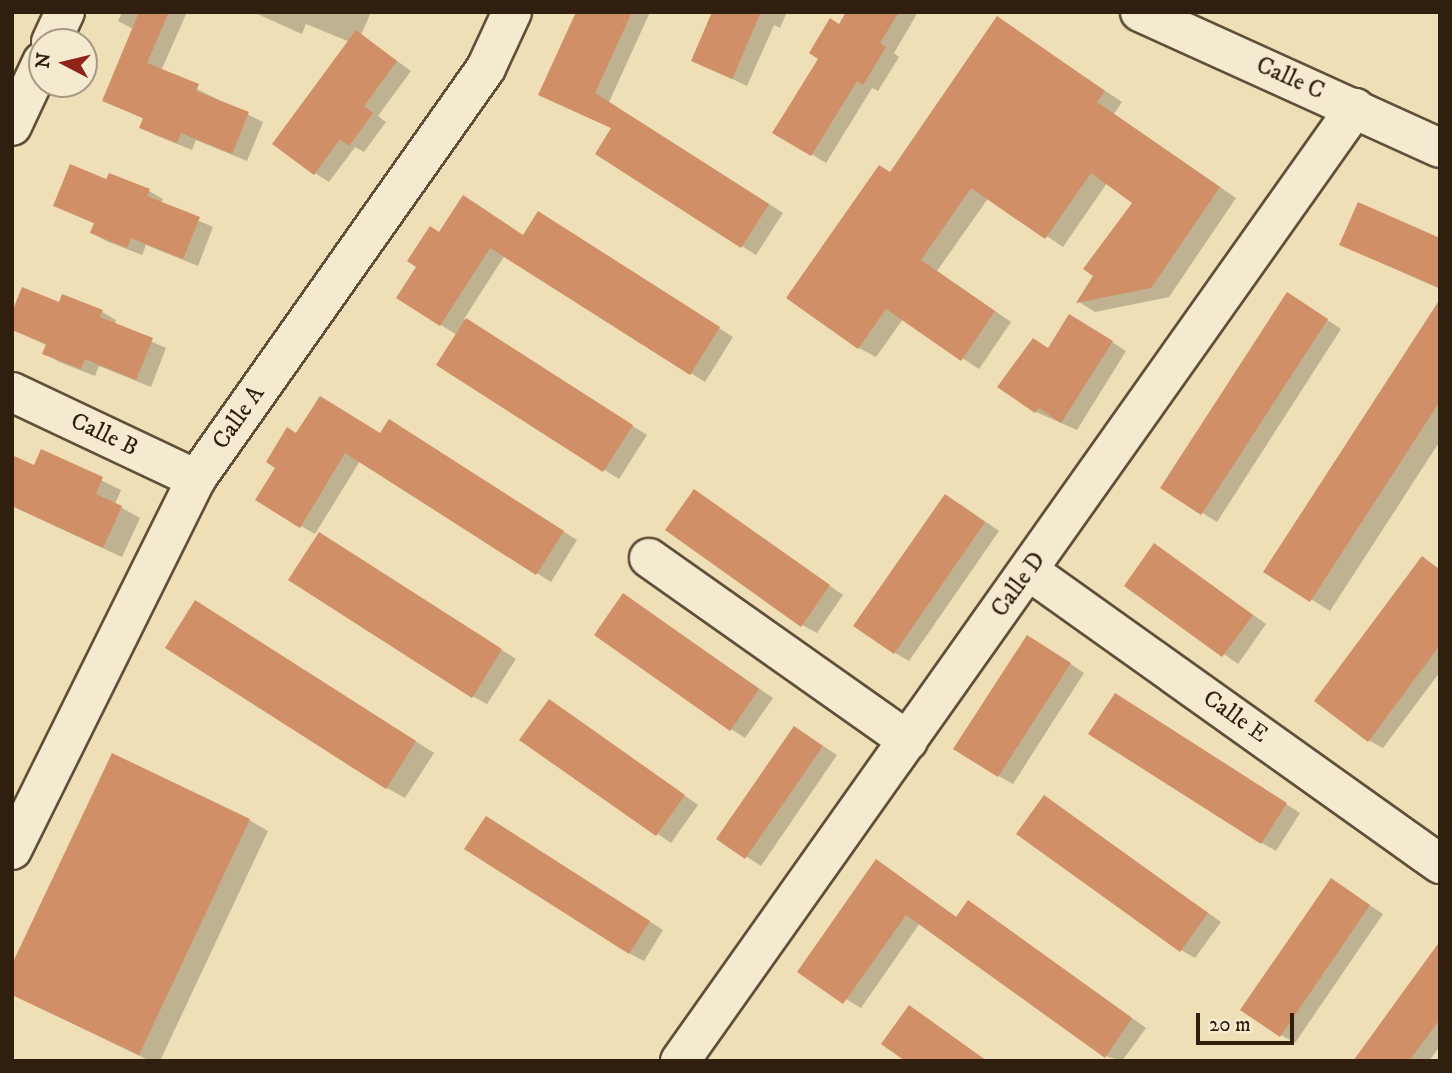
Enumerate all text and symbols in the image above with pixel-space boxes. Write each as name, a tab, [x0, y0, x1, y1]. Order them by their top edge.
north arrow	[28, 28, 98, 98]
text: N	[31, 51, 56, 70]
street label: Calle C	[1251, 51, 1329, 107]
street label: Calle A	[207, 381, 271, 455]
street label: Calle B	[66, 407, 142, 463]
street label: Calle D	[986, 547, 1052, 623]
street label: Calle E	[1197, 684, 1273, 750]
scale bar	[1200, 1000, 1298, 1044]
text: 20 m	[1209, 1012, 1251, 1038]

